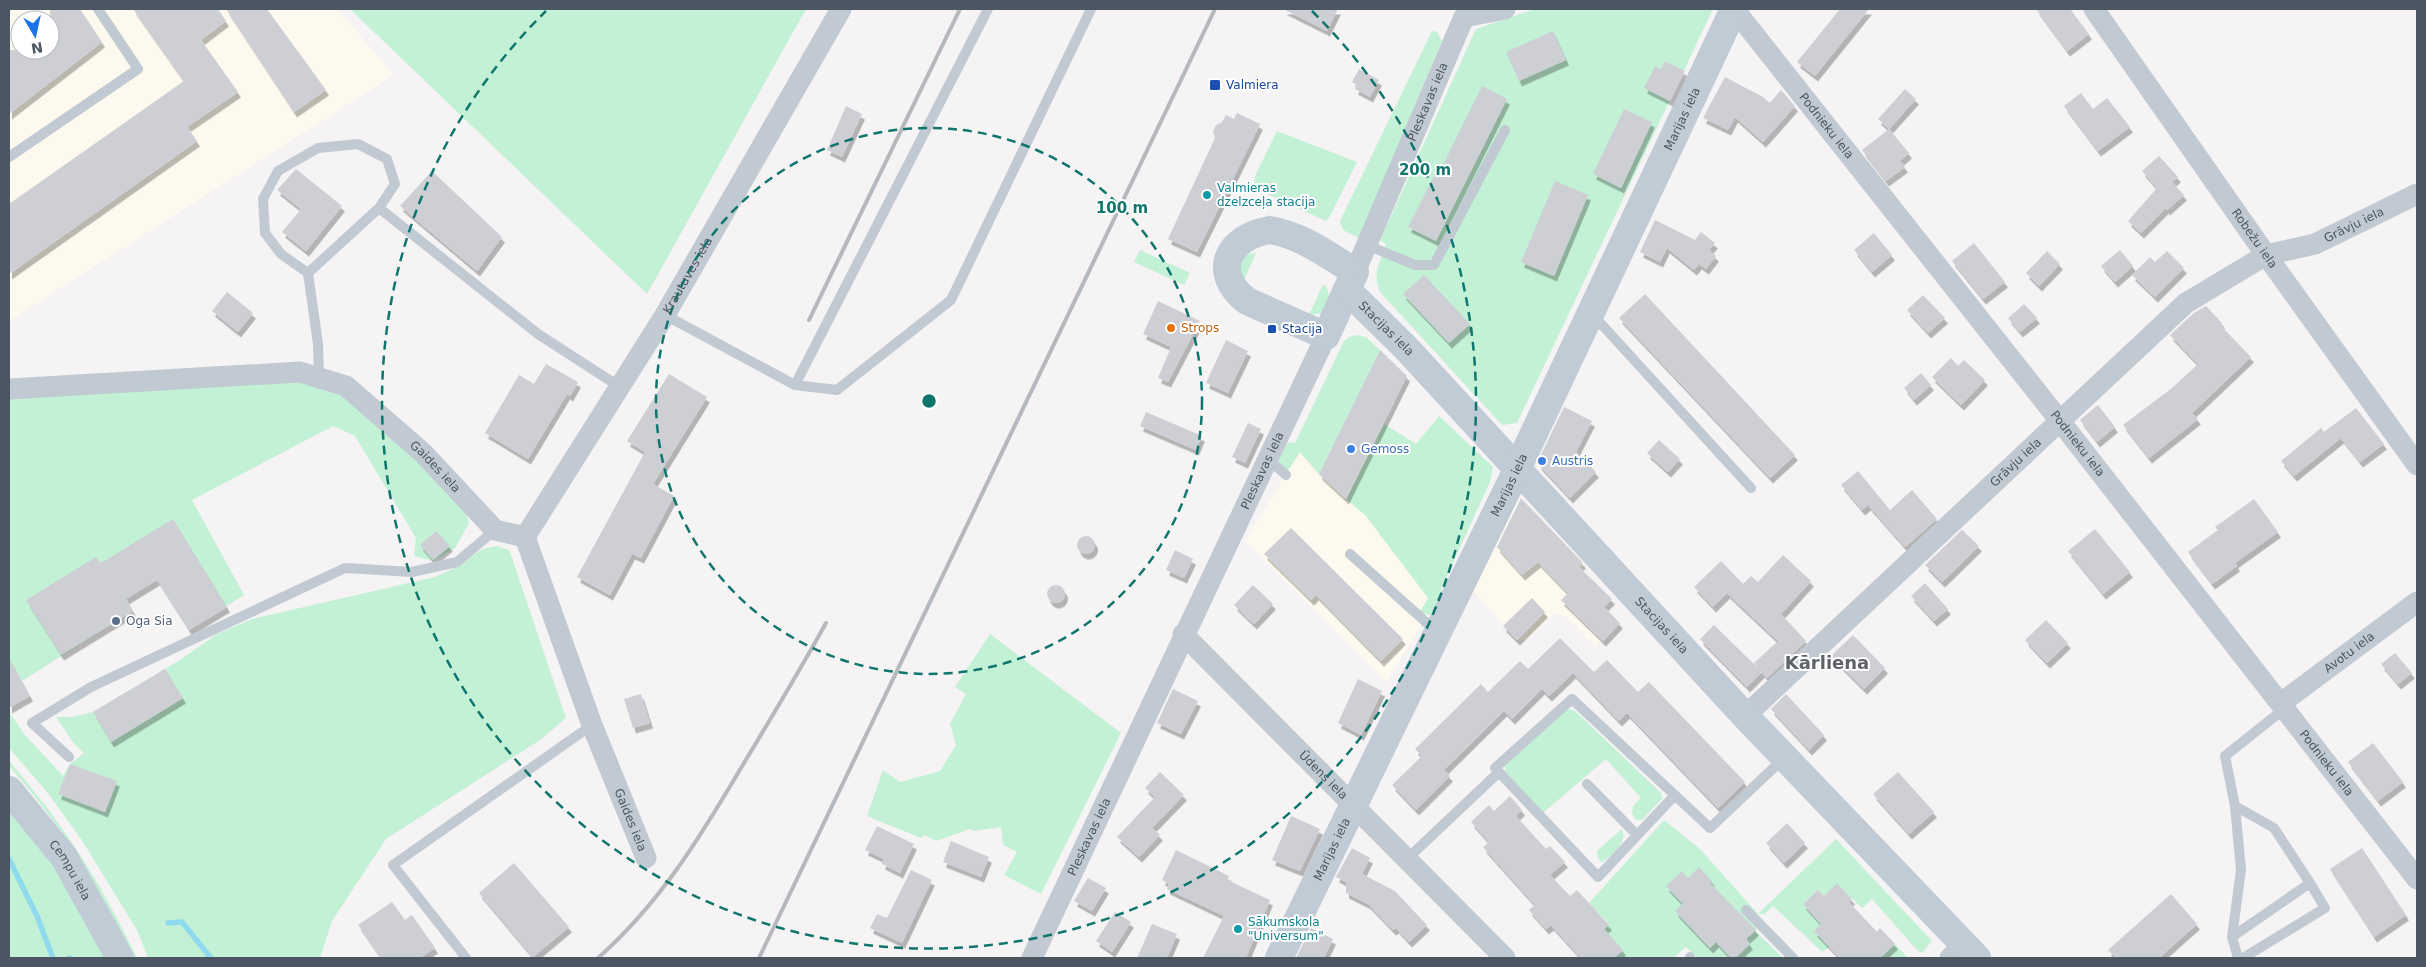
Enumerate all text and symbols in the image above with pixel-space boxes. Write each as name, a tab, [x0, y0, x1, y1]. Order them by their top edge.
north arrow	[10, 10, 60, 60]
text: N	[30, 39, 44, 57]
street label: Pleskavas iela	[1405, 60, 1451, 143]
marker: Valmiera	[1208, 78, 1222, 92]
place label: Valmiera	[1226, 78, 1279, 92]
street label: Marijas iela	[1661, 85, 1703, 153]
street label: Podnieku iela	[1796, 90, 1857, 161]
text: 200 m	[1399, 161, 1451, 179]
place label: Valmieras dzelzceļa stacija	[1217, 181, 1315, 209]
marker: Valmieras dzelzceļa stacija	[1201, 189, 1213, 201]
text: 100 m	[1096, 199, 1148, 217]
street label: Grāvju iela	[2322, 204, 2386, 246]
street label: Robežu iela	[2229, 206, 2280, 271]
street label: Krautuves iela	[660, 235, 715, 316]
street label: Stacijas iela	[1356, 298, 1417, 359]
place label: Strops	[1181, 321, 1219, 335]
marker: Strops	[1165, 322, 1177, 334]
place label: Stacija	[1282, 322, 1322, 336]
marker: Stacija	[1266, 323, 1278, 335]
centre of rings	[920, 392, 938, 410]
street label: Podnieku iela	[2048, 408, 2108, 479]
street label: Pleskavas iela	[1238, 430, 1287, 512]
street label: Grāvju iela	[1987, 435, 2044, 490]
street label: Gaides iela	[407, 438, 463, 495]
place label: Gemoss	[1361, 442, 1409, 456]
marker: Gemoss	[1345, 443, 1357, 455]
street label: Marijas iela	[1488, 451, 1530, 519]
place label: Austris	[1552, 454, 1593, 468]
marker: Austris	[1536, 455, 1548, 467]
street label: Stacijas iela	[1632, 594, 1691, 657]
place label: Oga Sia	[126, 614, 173, 628]
marker: Oga Sia	[110, 615, 122, 627]
street label: Avotu iela	[2321, 629, 2377, 676]
district label: Kārliena	[1785, 652, 1869, 673]
street label: Podnieku iela	[2297, 727, 2357, 799]
street label: Ūdens iela	[1296, 748, 1350, 802]
street label: Gaides iela	[612, 786, 650, 853]
street label: Pleskavas iela	[1065, 796, 1114, 878]
street label: Marijas iela	[1311, 815, 1353, 883]
street label: Cempu iela	[46, 837, 94, 903]
place label: Sākumskola "Universum"	[1248, 915, 1324, 943]
marker: Sākumskola "Universum"	[1232, 923, 1244, 935]

